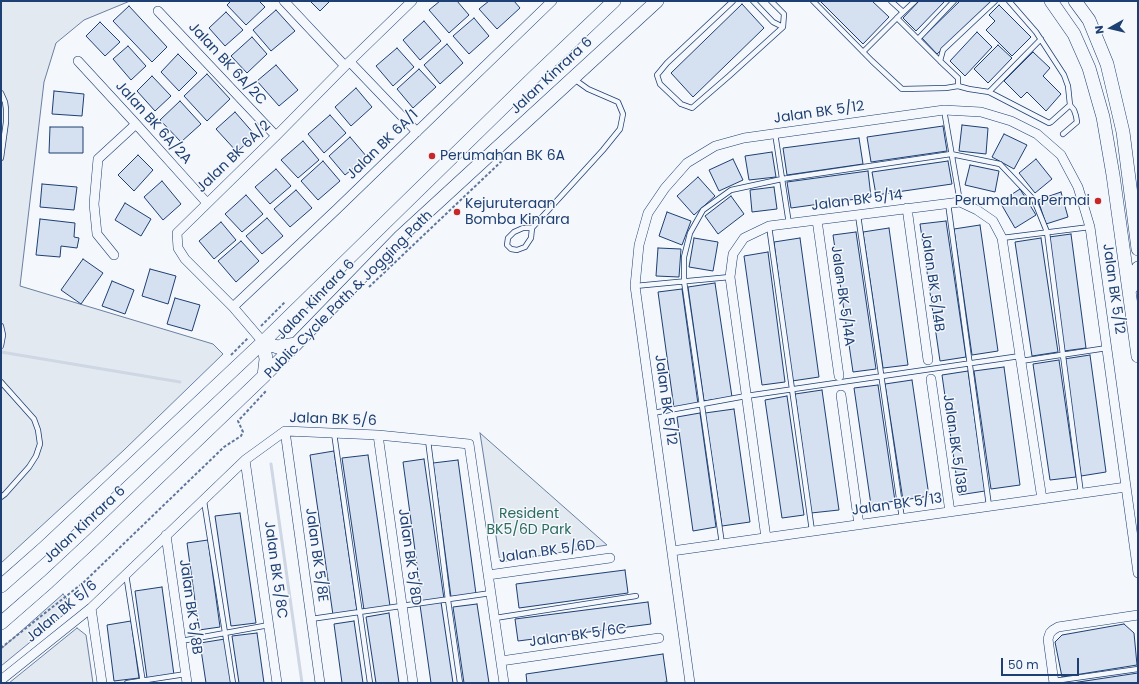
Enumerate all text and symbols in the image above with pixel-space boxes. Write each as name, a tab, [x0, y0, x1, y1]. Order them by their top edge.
north arrow	[1091, 8, 1131, 48]
street label: Jalan BK 6A/2C	[184, 19, 270, 109]
text: N	[1091, 24, 1108, 35]
street label: Jalan Kinrara 6	[508, 34, 596, 118]
street label: Jalan BK 6A/2A	[111, 78, 195, 168]
street label: Jalan BK 5/12	[773, 98, 865, 128]
street label: Jalan BK 6A/1	[344, 107, 422, 183]
street label: Jalan BK 6A/2	[194, 118, 274, 196]
place label: Perumahan BK 6A	[440, 148, 565, 164]
marker: Perumahan BK 6A	[427, 151, 437, 161]
street label: Jalan BK 5/14	[810, 187, 904, 215]
place label: Perumahan Permai	[955, 193, 1090, 209]
place label: Kejuruteraan Bomba Kinrara	[465, 196, 570, 228]
marker: Perumahan Permai	[1093, 196, 1103, 206]
street label: Public Cycle Path & Jogging Path	[261, 207, 437, 383]
marker: Kejuruteraan Bomba Kinrara	[452, 207, 462, 217]
street label: Jalan BK 5/14B	[917, 231, 947, 333]
street label: Jalan BK 5/12	[1098, 243, 1128, 335]
street label: Jalan BK 5/14A	[827, 245, 857, 347]
street label: Jalan Kinrara 6	[273, 256, 359, 344]
street label: Jalan BK 5/12	[650, 354, 680, 446]
street label: Jalan BK 5/13B	[939, 393, 969, 495]
street label: Jalan BK 5/6	[289, 410, 377, 430]
street label: Jalan Kinrara 6	[41, 483, 129, 567]
street label: Jalan BK 5/13	[851, 490, 943, 520]
park label: Resident BK5/6D Park	[487, 506, 571, 538]
street label: Jalan BK 5/8E	[301, 507, 331, 603]
street label: Jalan BK 5/8D	[394, 508, 424, 606]
street label: Jalan BK 5/8C	[260, 520, 290, 620]
street label: Jalan BK 5/6D	[498, 537, 596, 567]
street label: Jalan BK 5/8B	[175, 558, 205, 656]
street label: Jalan BK 5/6	[23, 577, 101, 647]
street label: Jalan BK 5/6C	[528, 621, 628, 651]
scale bar	[1003, 650, 1081, 676]
text: 50 m	[1008, 656, 1039, 673]

